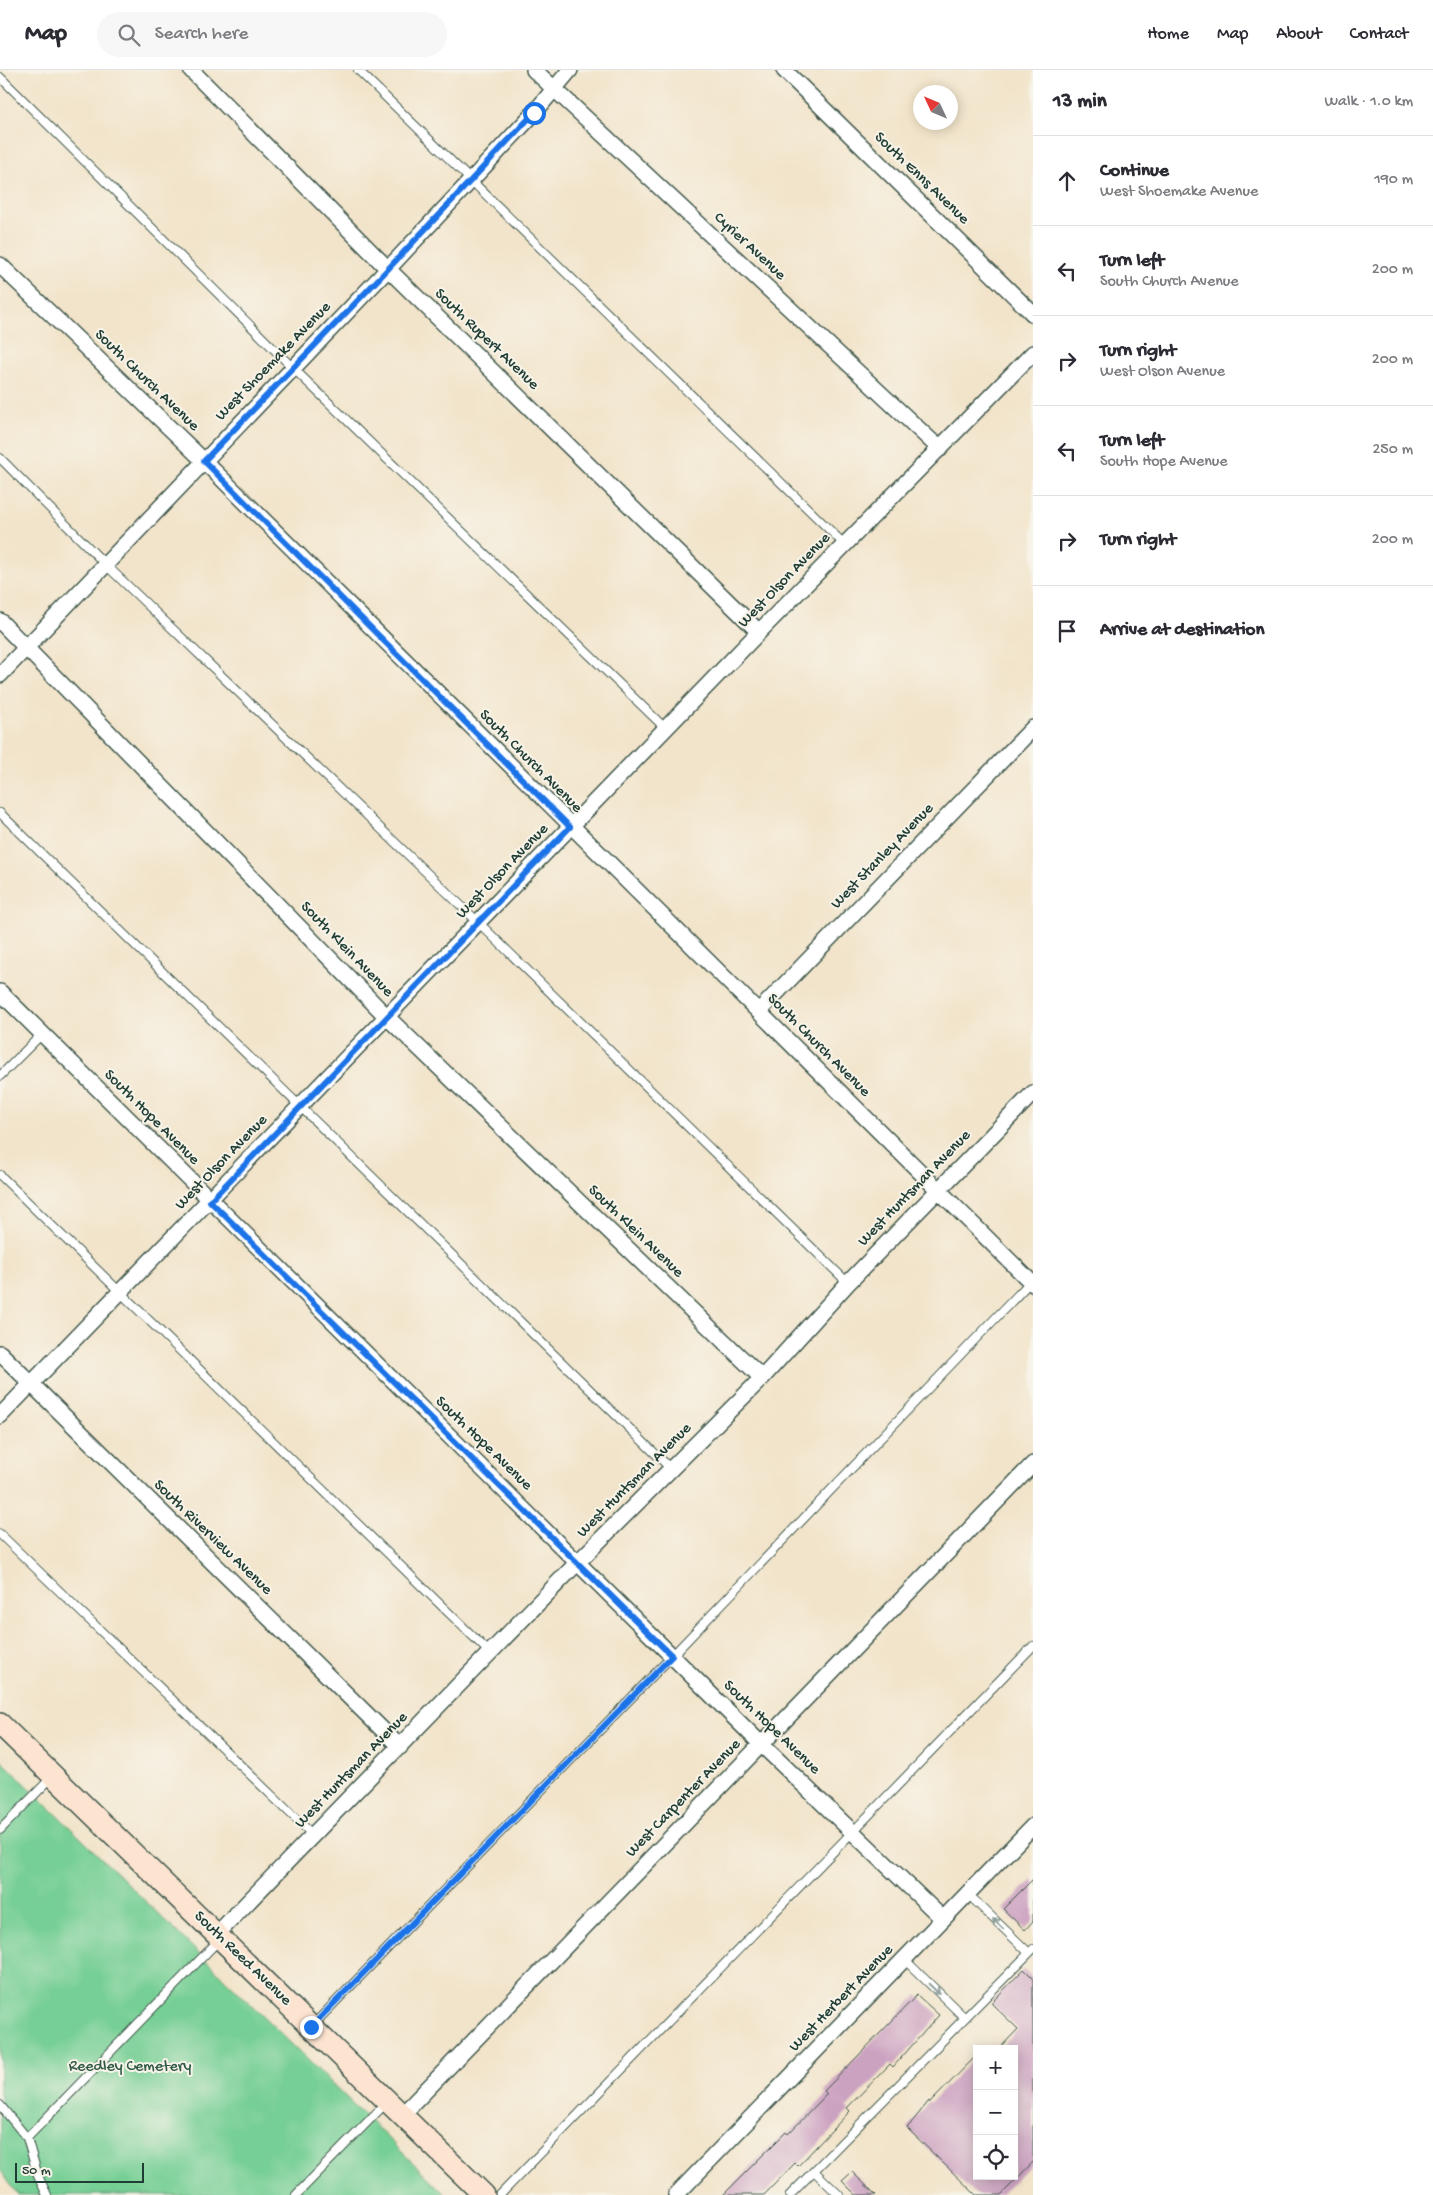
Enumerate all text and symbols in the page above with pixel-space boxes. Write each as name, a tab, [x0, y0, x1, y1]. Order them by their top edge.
search box	[97, 12, 447, 57]
text: Map	[25, 20, 67, 49]
icon: search	[115, 21, 143, 49]
text: Search here	[155, 23, 248, 46]
text: Home	[1147, 24, 1189, 45]
text: Map	[1217, 24, 1248, 45]
text: About	[1276, 24, 1322, 45]
text: Contact	[1350, 24, 1408, 45]
north arrow	[913, 85, 958, 130]
text: 13 min	[1053, 90, 1107, 115]
text: Walk · 1.0 km	[1324, 93, 1413, 112]
route start	[523, 102, 546, 125]
street label: South Enns Avenue	[869, 129, 973, 230]
text: Continue	[1100, 160, 1169, 183]
icon: ahead	[1053, 167, 1081, 195]
text: 190 m	[1374, 171, 1413, 190]
text: West Shoemake Avenue	[1100, 183, 1258, 202]
street label: Cyrier Avenue	[709, 209, 789, 286]
text: Turn left	[1100, 250, 1164, 273]
icon: left	[1053, 257, 1081, 285]
text: 200 m	[1372, 261, 1413, 280]
text: South Church Avenue	[1100, 273, 1239, 292]
street label: South Rupert Avenue	[430, 285, 543, 395]
street label: West Shoemake Avenue	[212, 298, 336, 425]
street label: South Church Avenue	[90, 326, 203, 436]
text: Turn right	[1100, 340, 1176, 363]
icon: right	[1053, 347, 1081, 375]
text: 200 m	[1372, 351, 1413, 370]
text: West Olson Avenue	[1100, 363, 1225, 382]
text: Turn left	[1100, 430, 1164, 453]
icon: left	[1053, 437, 1081, 465]
text: 250 m	[1373, 441, 1413, 460]
text: South Hope Avenue	[1100, 453, 1228, 472]
icon: right	[1053, 527, 1081, 555]
street label: West Olson Avenue	[735, 529, 836, 633]
text: Turn right	[1100, 529, 1176, 552]
text: 200 m	[1372, 531, 1413, 550]
icon: arrive	[1053, 617, 1081, 645]
text: Arrive at destination	[1100, 619, 1264, 642]
street label: South Church Avenue	[474, 706, 586, 818]
street label: West Stanley Avenue	[828, 799, 939, 914]
street label: West Olson Avenue	[453, 820, 554, 924]
street label: South Klein Avenue	[296, 898, 397, 1002]
street label: South Church Avenue	[762, 990, 874, 1102]
street label: South Hope Avenue	[99, 1066, 203, 1170]
street label: West Olson Avenue	[172, 1111, 273, 1215]
street label: West Huntsman Avenue	[855, 1126, 976, 1251]
street label: South Klein Avenue	[583, 1182, 687, 1283]
street label: South Hope Avenue	[430, 1393, 536, 1496]
street label: West Huntsman Avenue	[574, 1419, 697, 1542]
street label: South Riverview Avenue	[149, 1476, 276, 1600]
street label: South Hope Avenue	[718, 1677, 824, 1780]
street label: West Huntsman Avenue	[292, 1708, 413, 1833]
street label: West Carpenter Avenue	[622, 1735, 746, 1862]
street label: South Reed Avenue	[189, 1908, 295, 2011]
one-way arrow	[993, 1918, 1005, 1930]
street label: West Herbert Avenue	[786, 1941, 899, 2057]
one-way arrow	[928, 1982, 940, 1994]
route end	[300, 2016, 323, 2039]
map controls	[973, 2045, 1018, 2180]
button: +	[973, 2045, 1018, 2090]
park label: Reedley Cemetery	[69, 2058, 191, 2077]
button: −	[973, 2090, 1018, 2135]
button: locate	[973, 2135, 1018, 2180]
scale bar	[15, 2160, 144, 2183]
text: 50 m	[22, 2163, 51, 2180]

